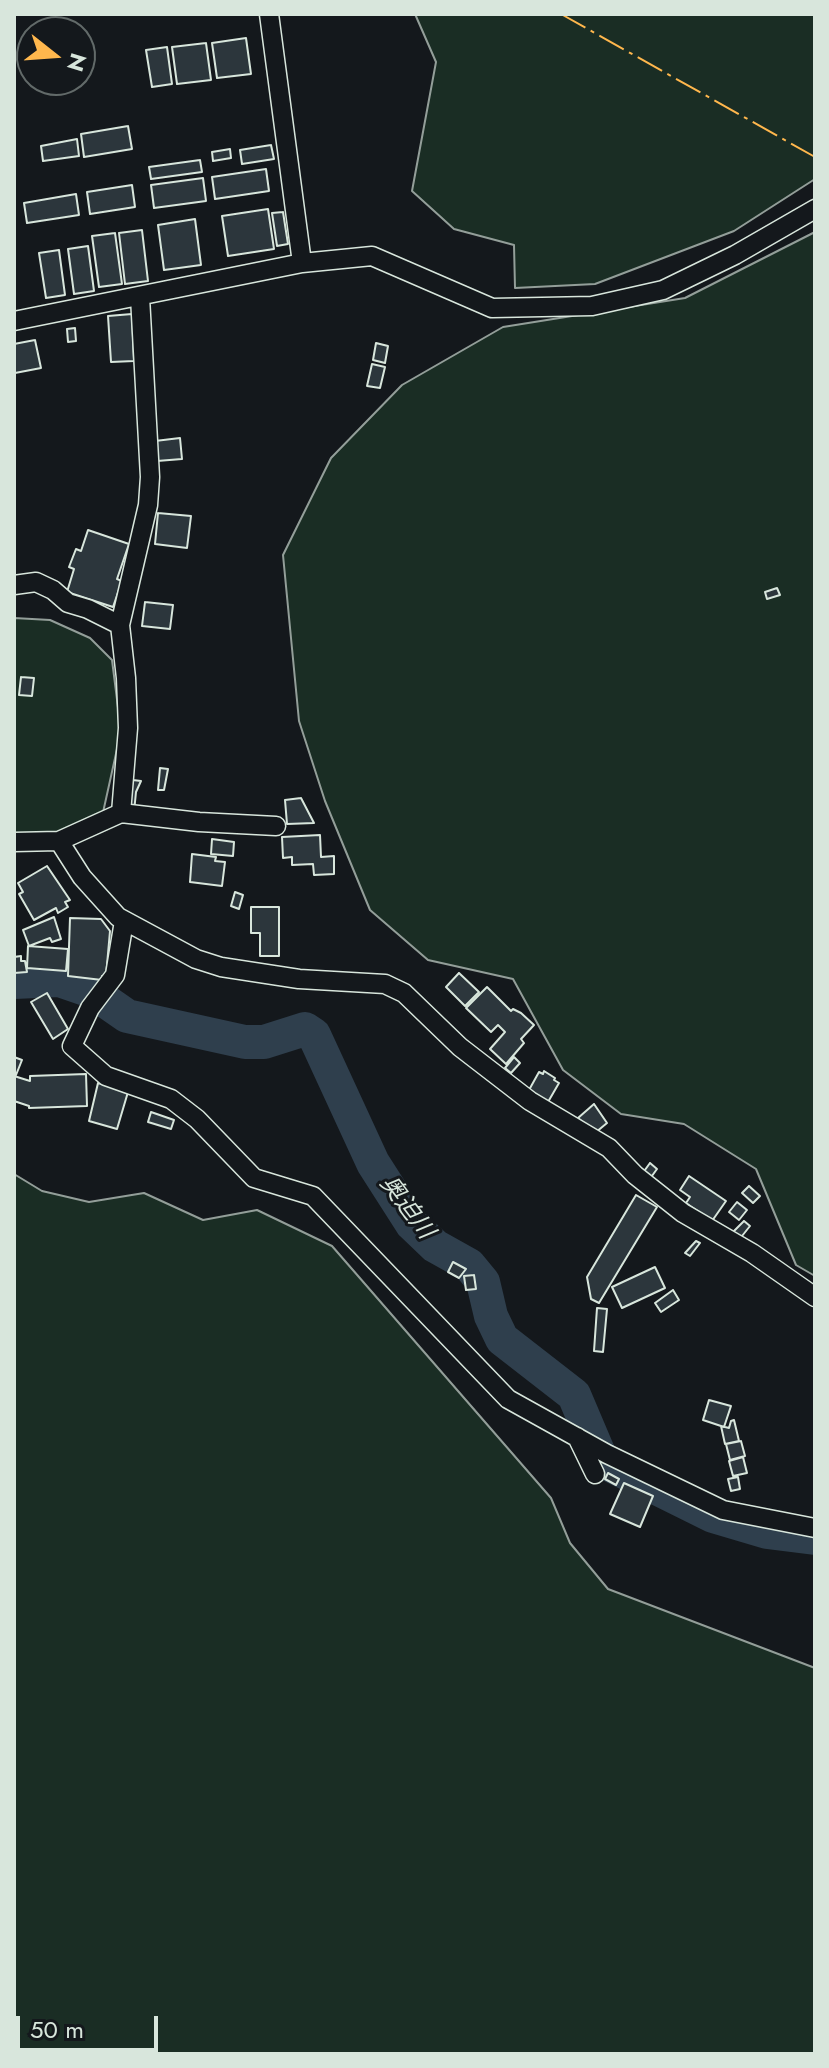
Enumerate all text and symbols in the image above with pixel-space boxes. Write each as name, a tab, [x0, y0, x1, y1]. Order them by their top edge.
north arrow	[16, 16, 96, 96]
text: N	[59, 49, 95, 75]
water label: 奥迫川	[373, 1171, 439, 1245]
scale bar	[20, 2000, 162, 2050]
text: 50 m	[30, 2012, 84, 2047]

